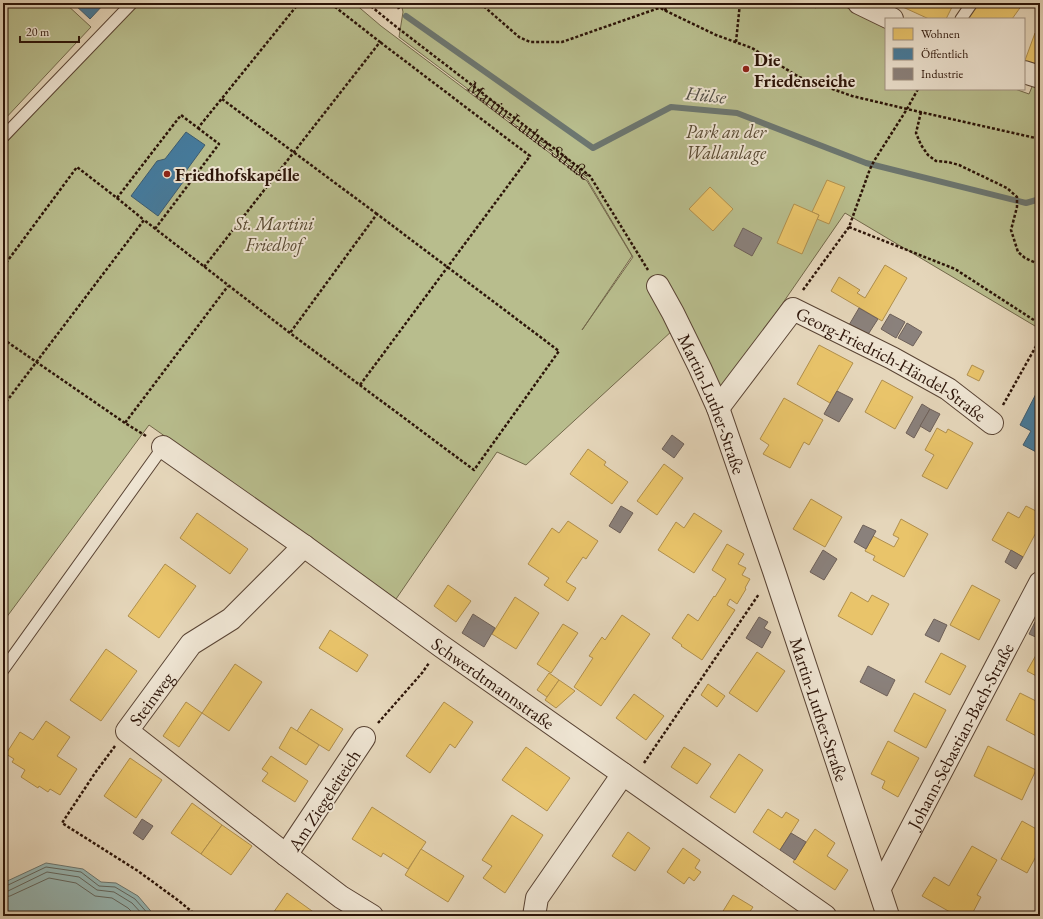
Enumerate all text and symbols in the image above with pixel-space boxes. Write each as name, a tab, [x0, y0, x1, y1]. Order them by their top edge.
scale bar	[20, 18, 79, 44]
legend	[885, 18, 1025, 90]
text: 20 m	[26, 24, 50, 40]
text: Wohnen	[921, 26, 961, 42]
text: Öffentlich	[921, 46, 968, 62]
place label: Die Friedenseiche	[754, 48, 856, 92]
marker: Die Friedenseiche	[741, 64, 751, 74]
text: Industrie	[921, 66, 963, 82]
street label: Martin-Luther-Straße	[463, 75, 596, 184]
water label: Hülse	[683, 80, 728, 110]
park label: Park an der Wallanlage	[686, 120, 767, 165]
place label: Friedhofskapelle	[175, 163, 300, 186]
marker: Friedhofskapelle	[162, 169, 172, 179]
park label: St. Martini Friedhof	[233, 212, 314, 257]
street label: Georg-Friedrich-Händel-Straße	[793, 301, 991, 426]
street label: Martin-Luther-Straße	[673, 330, 751, 477]
street label: Schwerdtmannstraße	[427, 632, 559, 734]
street label: Martin-Luther-Straße	[785, 635, 854, 784]
street label: Johann-Sebastian-Bach-Straße	[901, 639, 1018, 834]
street label: Steinweg	[123, 667, 178, 730]
street label: Am Ziegeleiteich	[282, 745, 365, 856]

